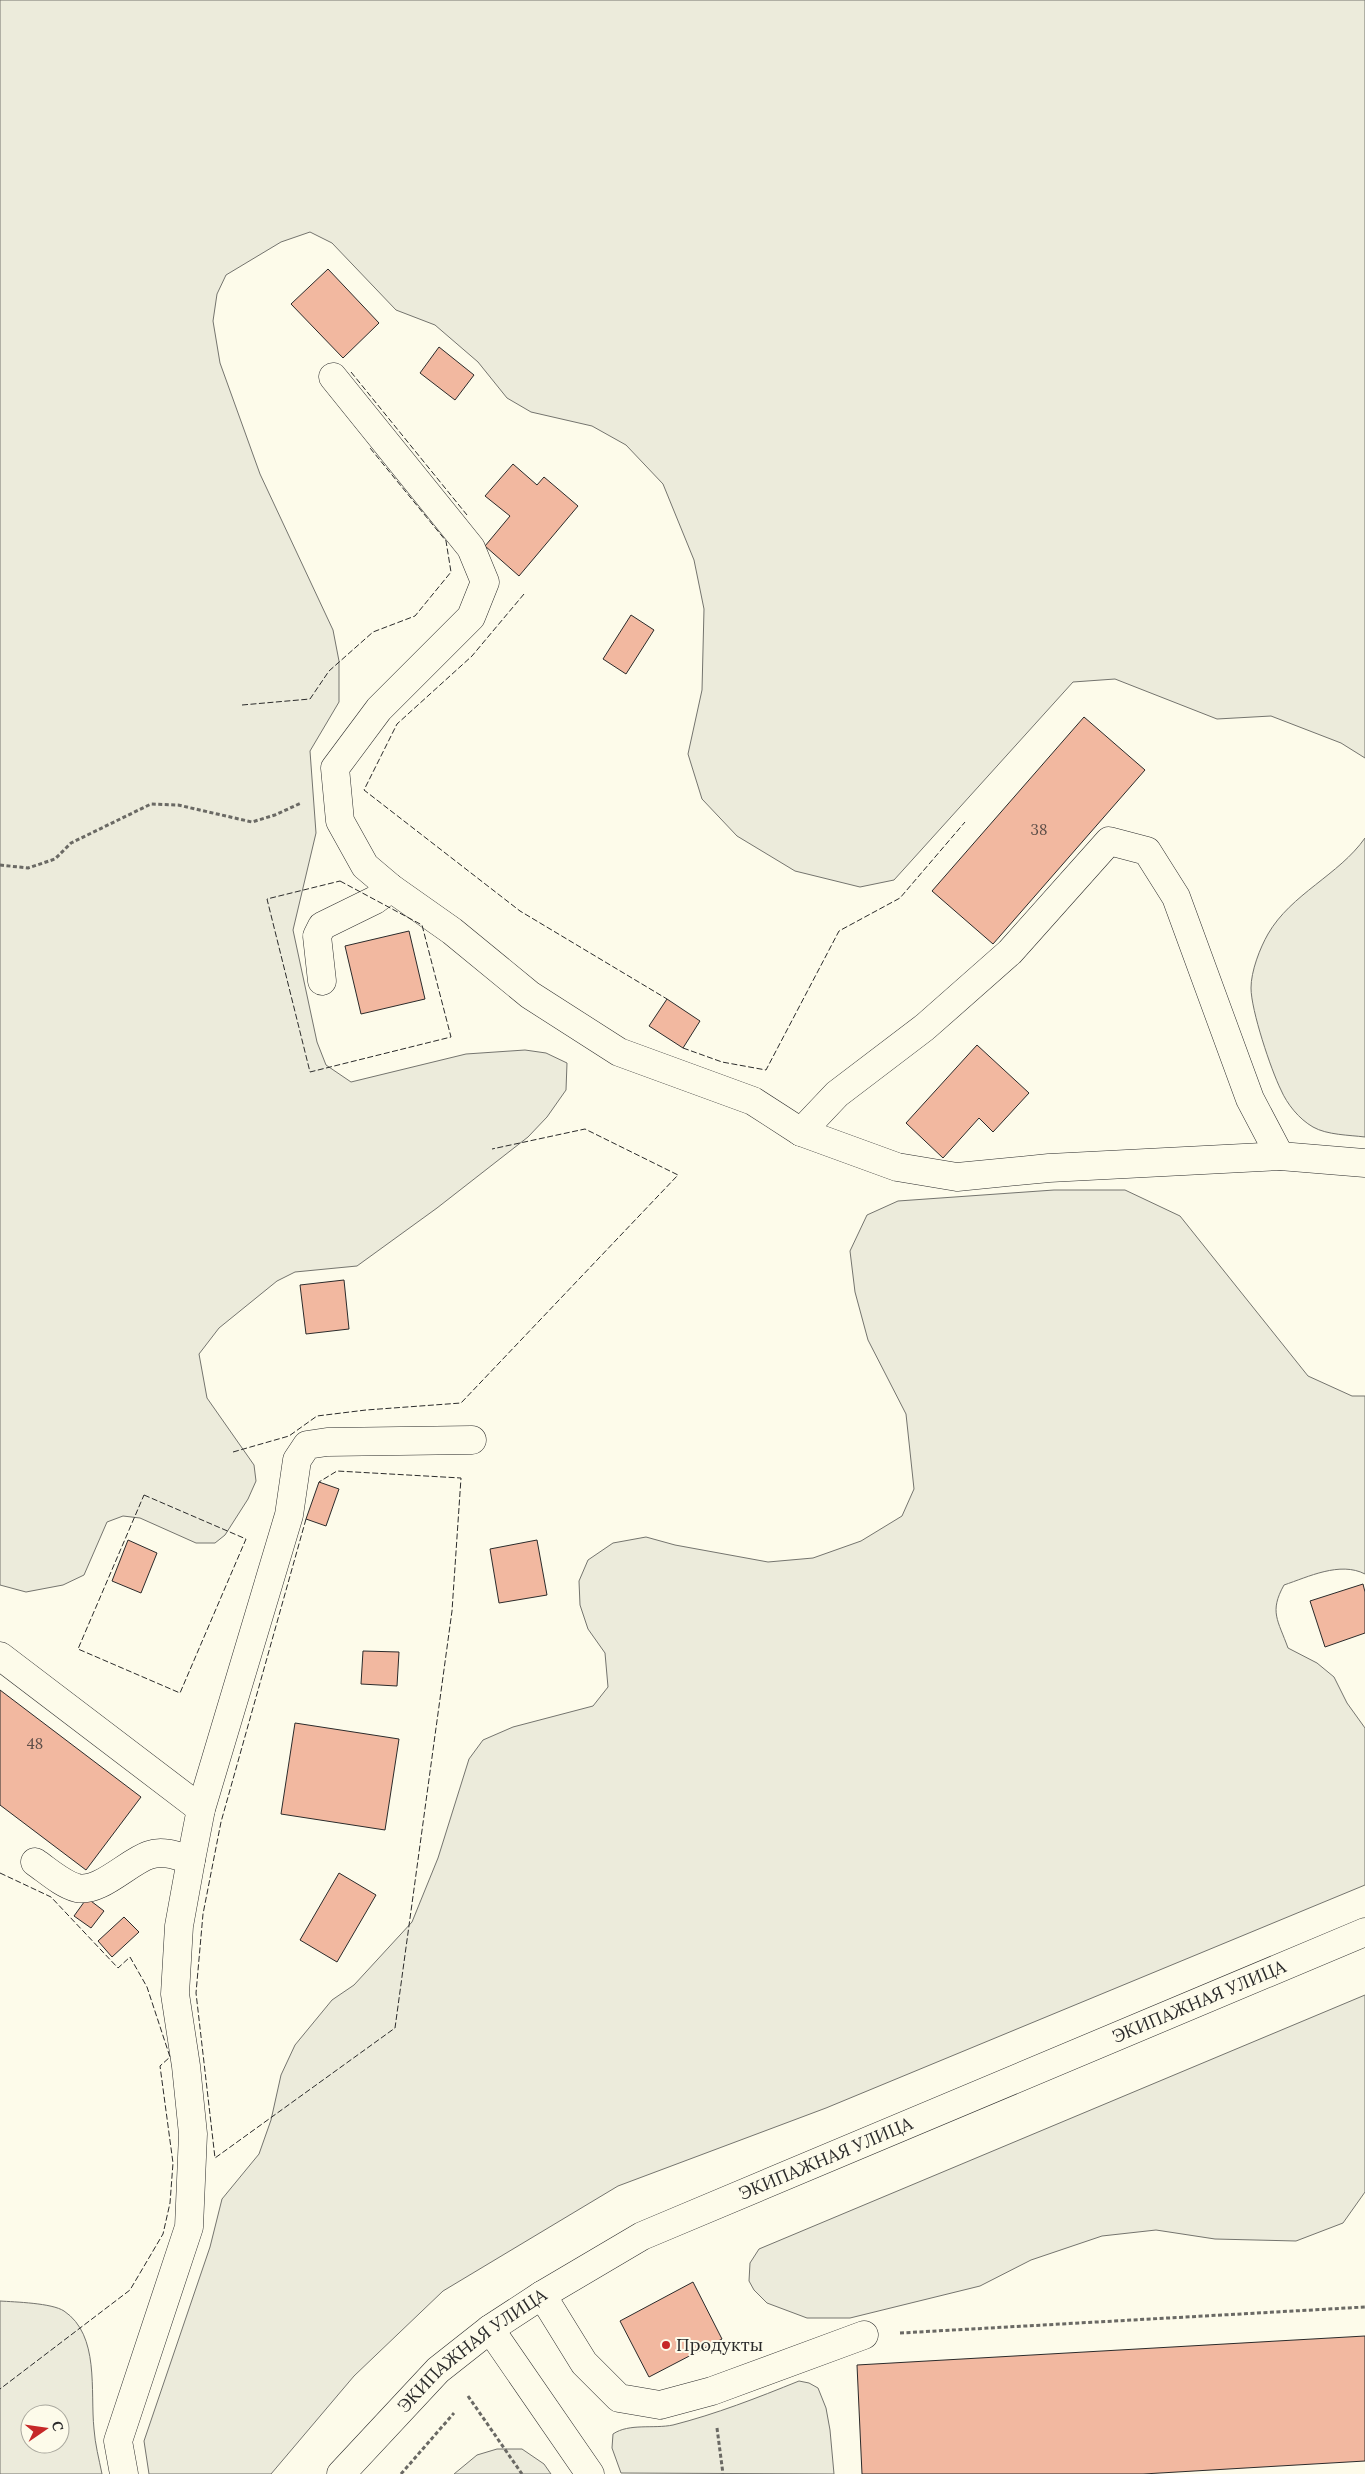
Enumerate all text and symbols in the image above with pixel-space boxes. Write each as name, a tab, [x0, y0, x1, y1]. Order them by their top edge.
house number: 38	[1031, 820, 1047, 839]
house number: 48	[27, 1734, 43, 1753]
street label: ЭКИПАЖНАЯ УЛИЦА	[1109, 1954, 1290, 2048]
street label: ЭКИПАЖНАЯ УЛИЦА	[735, 2111, 916, 2205]
street label: ЭКИПАЖНАЯ УЛИЦА	[392, 2283, 552, 2417]
place label: Продукты	[676, 2333, 763, 2356]
marker: Продукты	[660, 2339, 672, 2351]
north arrow	[20, 2404, 70, 2454]
text: С	[48, 2419, 68, 2433]

